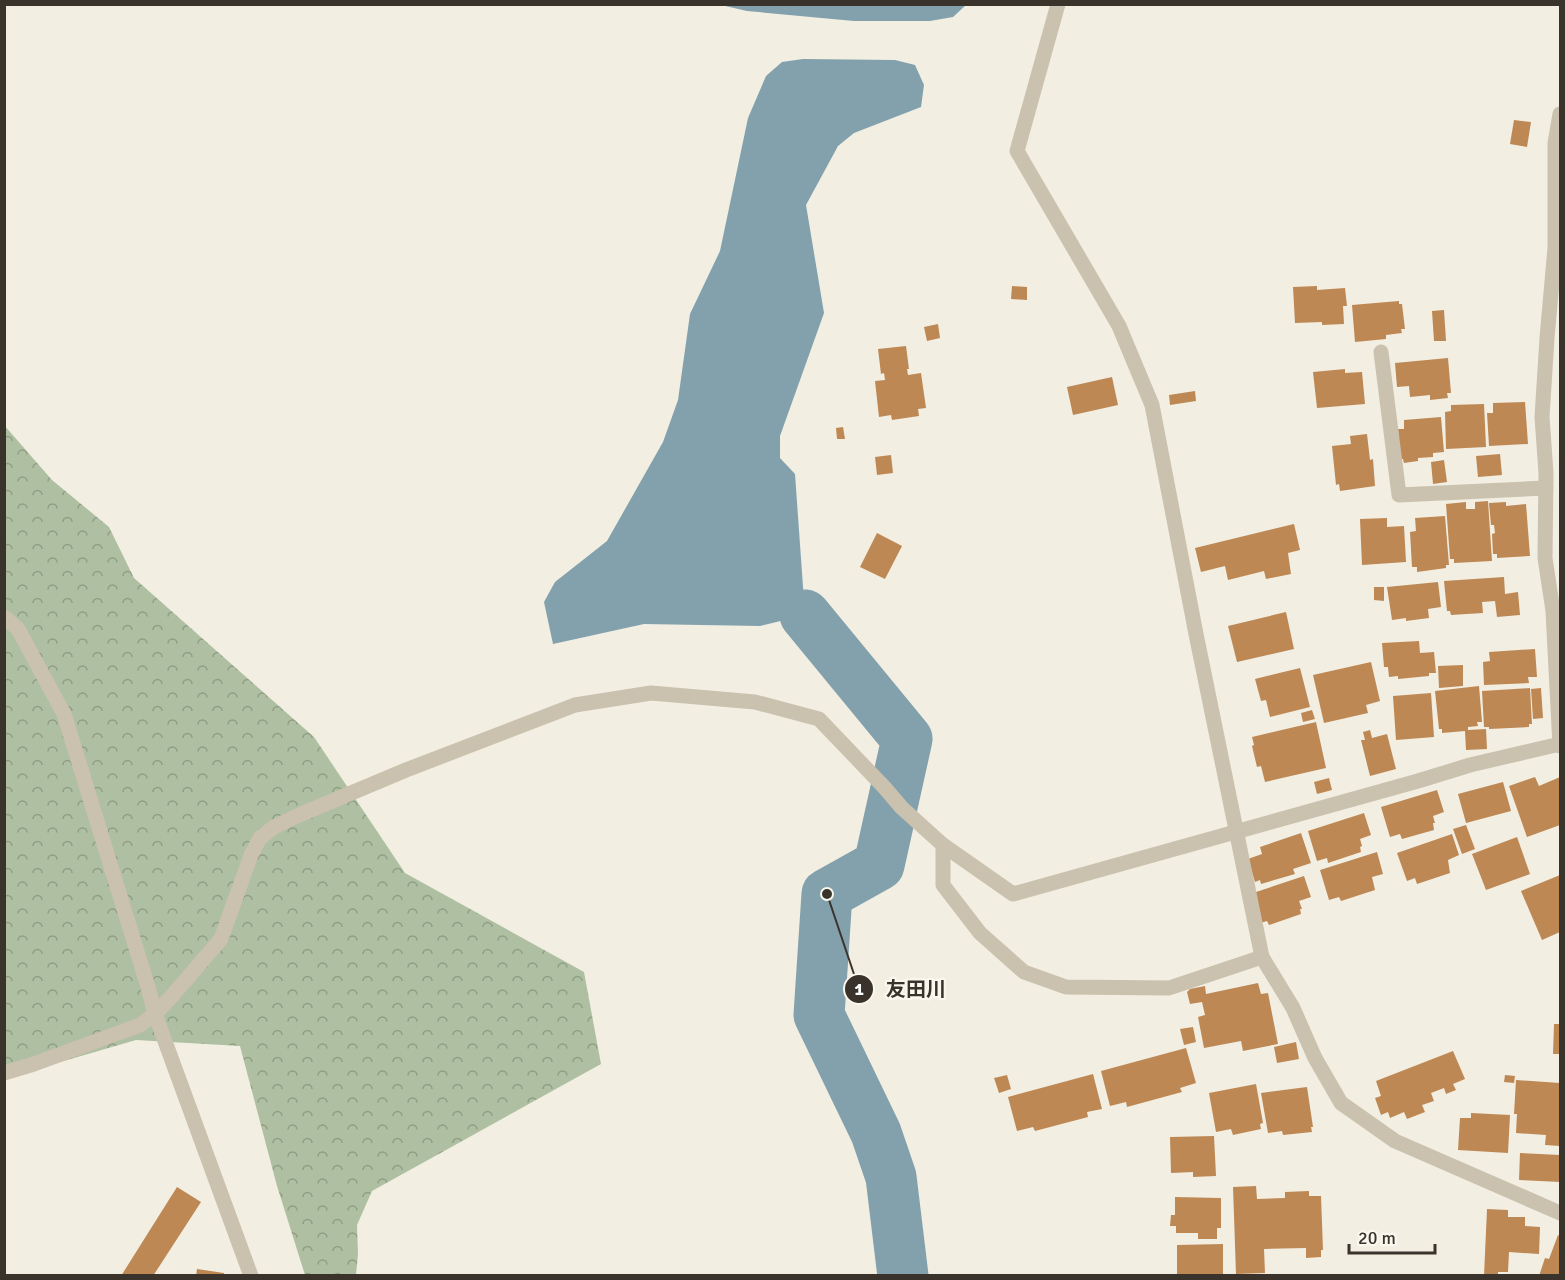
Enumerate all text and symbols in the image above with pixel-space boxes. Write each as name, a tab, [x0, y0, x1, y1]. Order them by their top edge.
callout: 友田川	[844, 970, 958, 1008]
text: 友田川	[886, 977, 946, 1002]
text: 1	[854, 978, 864, 1000]
scale bar	[1349, 1217, 1434, 1255]
text: 20 m	[1358, 1227, 1396, 1249]

